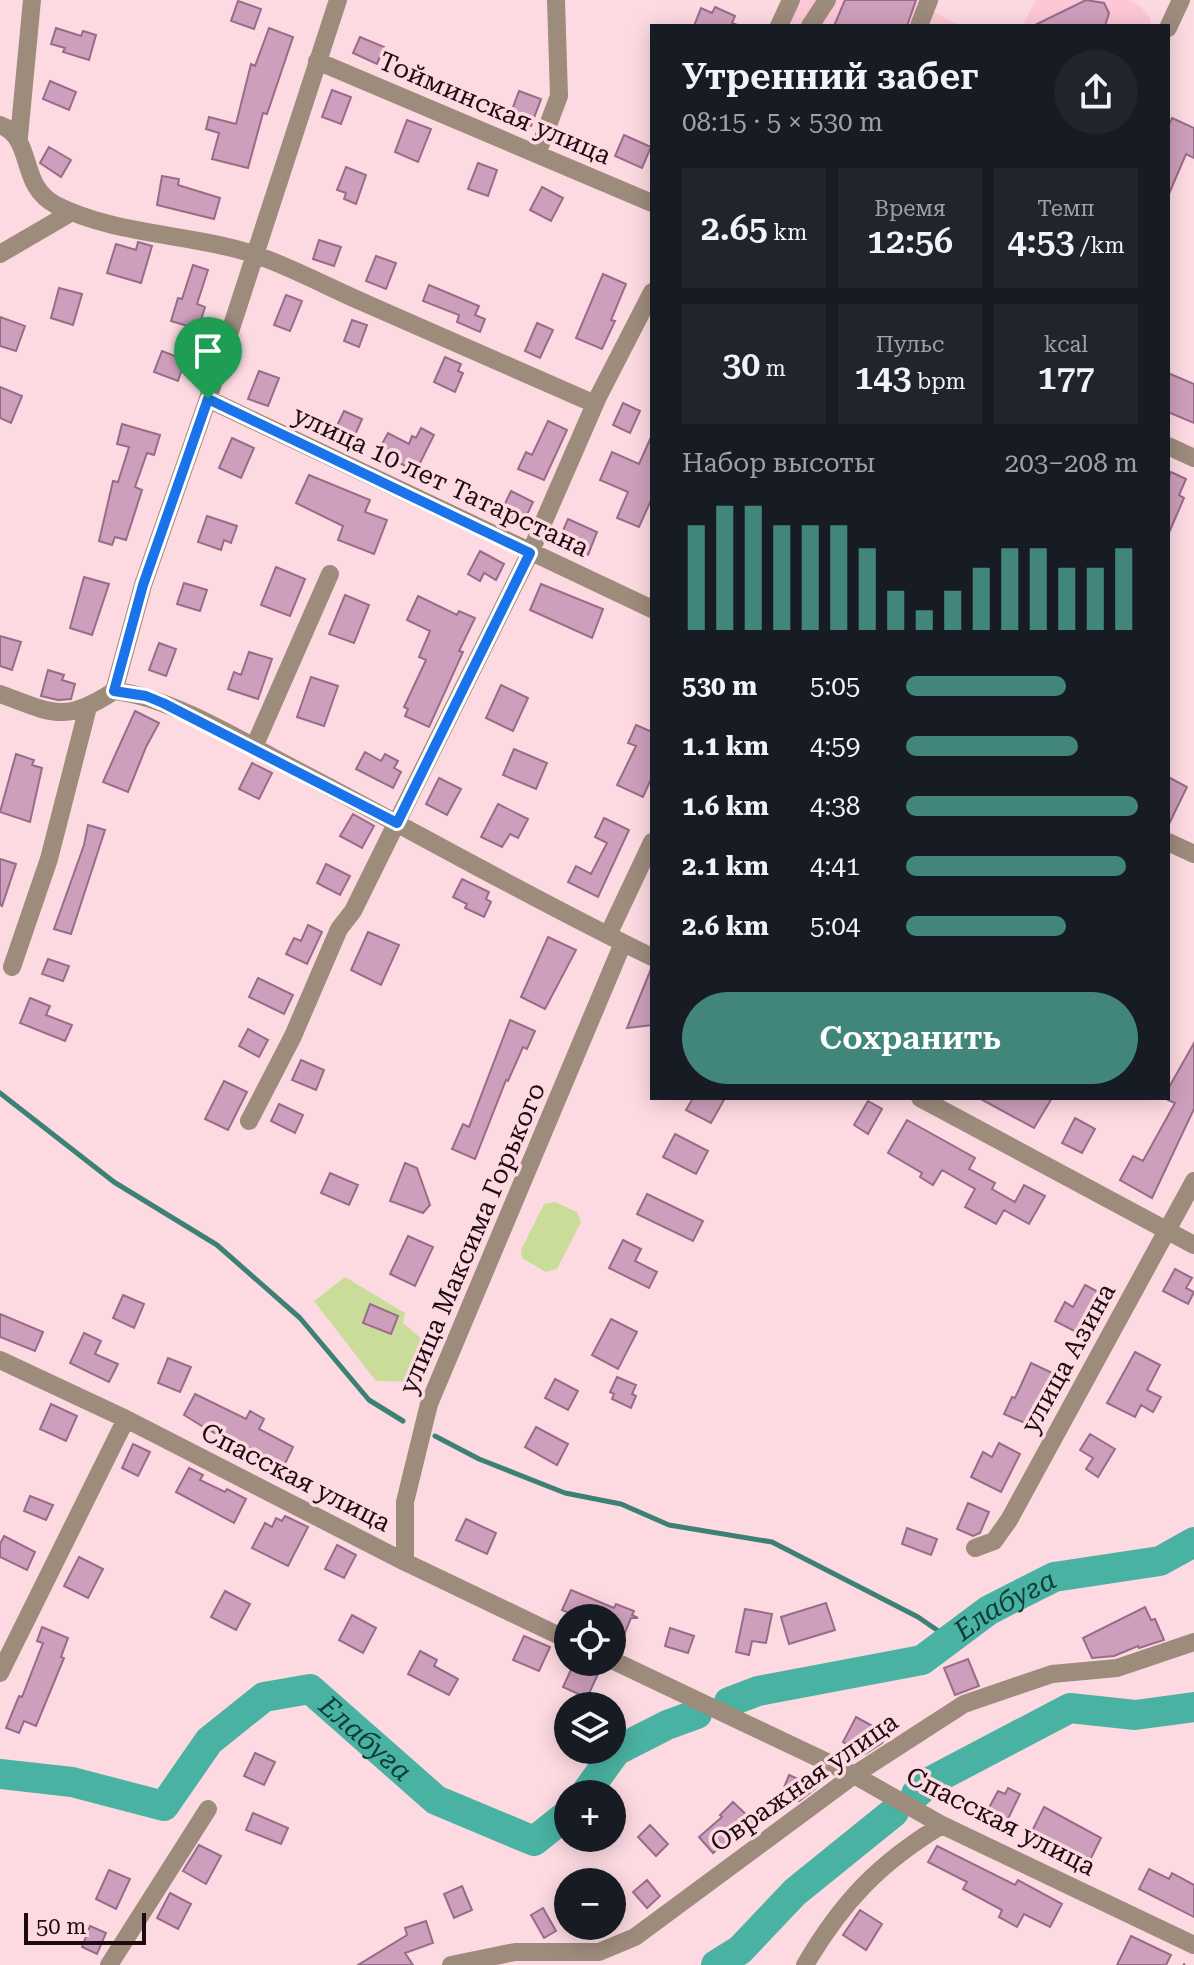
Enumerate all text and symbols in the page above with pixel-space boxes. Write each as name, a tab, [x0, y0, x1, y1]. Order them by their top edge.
street label: Тойминская улица	[374, 45, 616, 171]
button: share	[1054, 50, 1138, 134]
text: Утренний забег	[682, 56, 979, 98]
text: 08:15 · 5 × 530 m	[682, 107, 883, 137]
text: Время	[874, 196, 946, 221]
text: Темп	[1037, 196, 1095, 221]
text: 2.65	[701, 208, 768, 248]
text: km	[768, 220, 807, 245]
text: 12:56	[867, 221, 953, 261]
text: 4:53	[1007, 221, 1075, 261]
text: /km	[1075, 233, 1125, 258]
pin	[174, 317, 242, 399]
icon: arrive	[186, 329, 230, 373]
text: Пульс	[876, 332, 944, 357]
text: kcal	[1044, 332, 1088, 357]
text: 30	[722, 344, 760, 384]
text: m	[760, 356, 786, 381]
text: 143	[854, 357, 911, 397]
text: 177	[1037, 357, 1095, 397]
text: bpm	[911, 369, 966, 394]
street label: улица 10 лет Татарстана	[288, 399, 594, 563]
text: Набор высоты	[682, 448, 875, 478]
text: 203–208 m	[1005, 448, 1138, 478]
text: 530 m	[682, 671, 757, 701]
text: 5:05	[810, 671, 860, 701]
text: 1.1 km	[682, 731, 769, 761]
text: 4:59	[810, 731, 860, 761]
text: 1.6 km	[682, 791, 769, 821]
text: 4:38	[810, 791, 860, 821]
text: 2.1 km	[682, 851, 769, 881]
text: 4:41	[810, 851, 860, 881]
text: 2.6 km	[682, 911, 769, 941]
text: 5:04	[810, 911, 860, 941]
button: Сохранить	[682, 992, 1138, 1084]
street label: улица Максима Горького	[393, 1078, 551, 1398]
street label: улица Азина	[1015, 1278, 1121, 1438]
street label: Спасская улица	[196, 1416, 396, 1538]
water label: Елабуга	[947, 1563, 1062, 1648]
map controls	[554, 1604, 626, 1940]
button: locate	[554, 1604, 626, 1676]
water label: Елабуга	[312, 1688, 419, 1788]
button: layers	[554, 1692, 626, 1764]
street label: Овражная улица	[704, 1706, 904, 1858]
street label: Спасская улица	[901, 1760, 1101, 1882]
button: +	[554, 1780, 626, 1852]
button: −	[554, 1868, 626, 1940]
scale bar	[24, 1909, 146, 1945]
text: 50 m	[36, 1914, 86, 1939]

